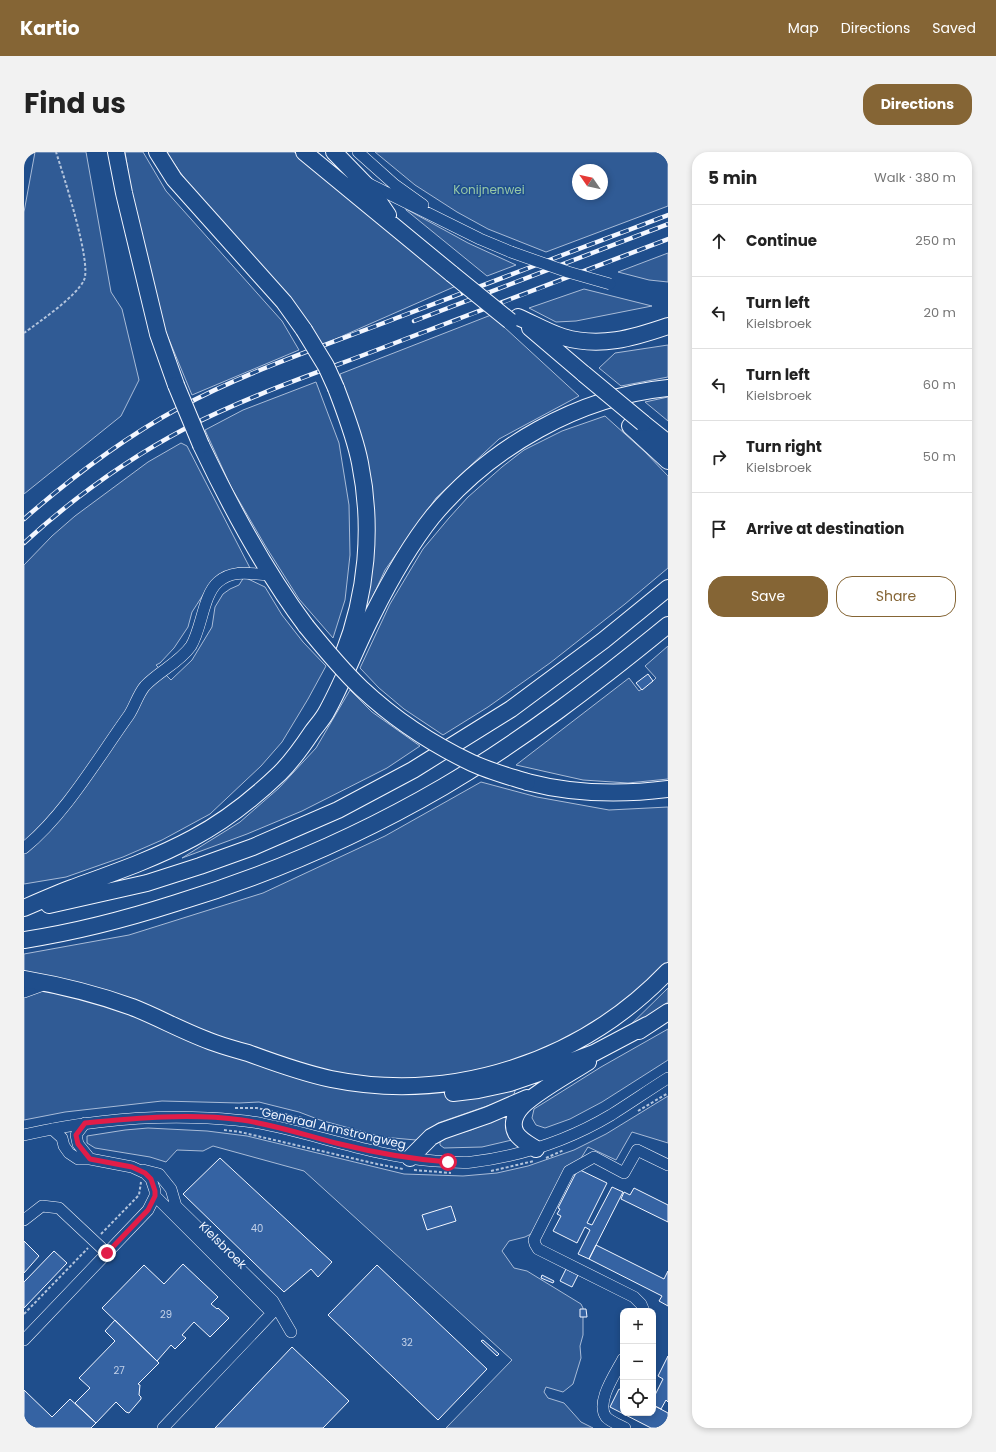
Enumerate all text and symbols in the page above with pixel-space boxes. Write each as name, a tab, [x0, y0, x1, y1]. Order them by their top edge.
text: Kartio	[20, 15, 80, 42]
text: Map	[788, 18, 819, 38]
text: Directions	[841, 18, 910, 38]
text: Saved	[932, 18, 976, 38]
text: Find us	[24, 84, 126, 123]
button: Directions	[863, 84, 972, 125]
north arrow	[572, 164, 608, 200]
text: 5 min	[708, 166, 757, 190]
text: Walk · 380 m	[874, 168, 956, 187]
park label: Konijnenwei	[453, 181, 525, 198]
icon: ahead	[708, 230, 730, 252]
text: Continue	[746, 230, 817, 251]
text: 250 m	[915, 231, 956, 250]
text: Turn left	[746, 292, 810, 313]
icon: left	[708, 302, 730, 324]
text: 20 m	[923, 303, 956, 322]
text: Kielsbroek	[746, 314, 812, 333]
text: Turn left	[746, 364, 810, 385]
icon: left	[708, 374, 730, 396]
text: 60 m	[923, 375, 956, 394]
text: Kielsbroek	[746, 386, 812, 405]
text: Turn right	[746, 436, 822, 457]
icon: right	[708, 446, 730, 468]
text: 50 m	[923, 447, 956, 466]
text: Kielsbroek	[746, 458, 812, 477]
icon: arrive	[708, 518, 730, 540]
text: Arrive at destination	[746, 518, 904, 539]
button: Save	[708, 576, 828, 617]
button: Share	[836, 576, 956, 617]
street label: Generaal Armstrongweg	[260, 1103, 408, 1153]
route start	[439, 1153, 457, 1171]
street label: Kielsbroek	[196, 1218, 251, 1273]
house number: 40	[251, 1221, 263, 1236]
route end	[98, 1244, 116, 1262]
house number: 29	[160, 1307, 172, 1322]
map controls	[620, 1308, 656, 1416]
button: +	[620, 1308, 656, 1344]
house number: 32	[401, 1335, 413, 1350]
button: −	[620, 1344, 656, 1380]
house number: 27	[113, 1363, 125, 1378]
button: locate	[620, 1380, 656, 1416]

